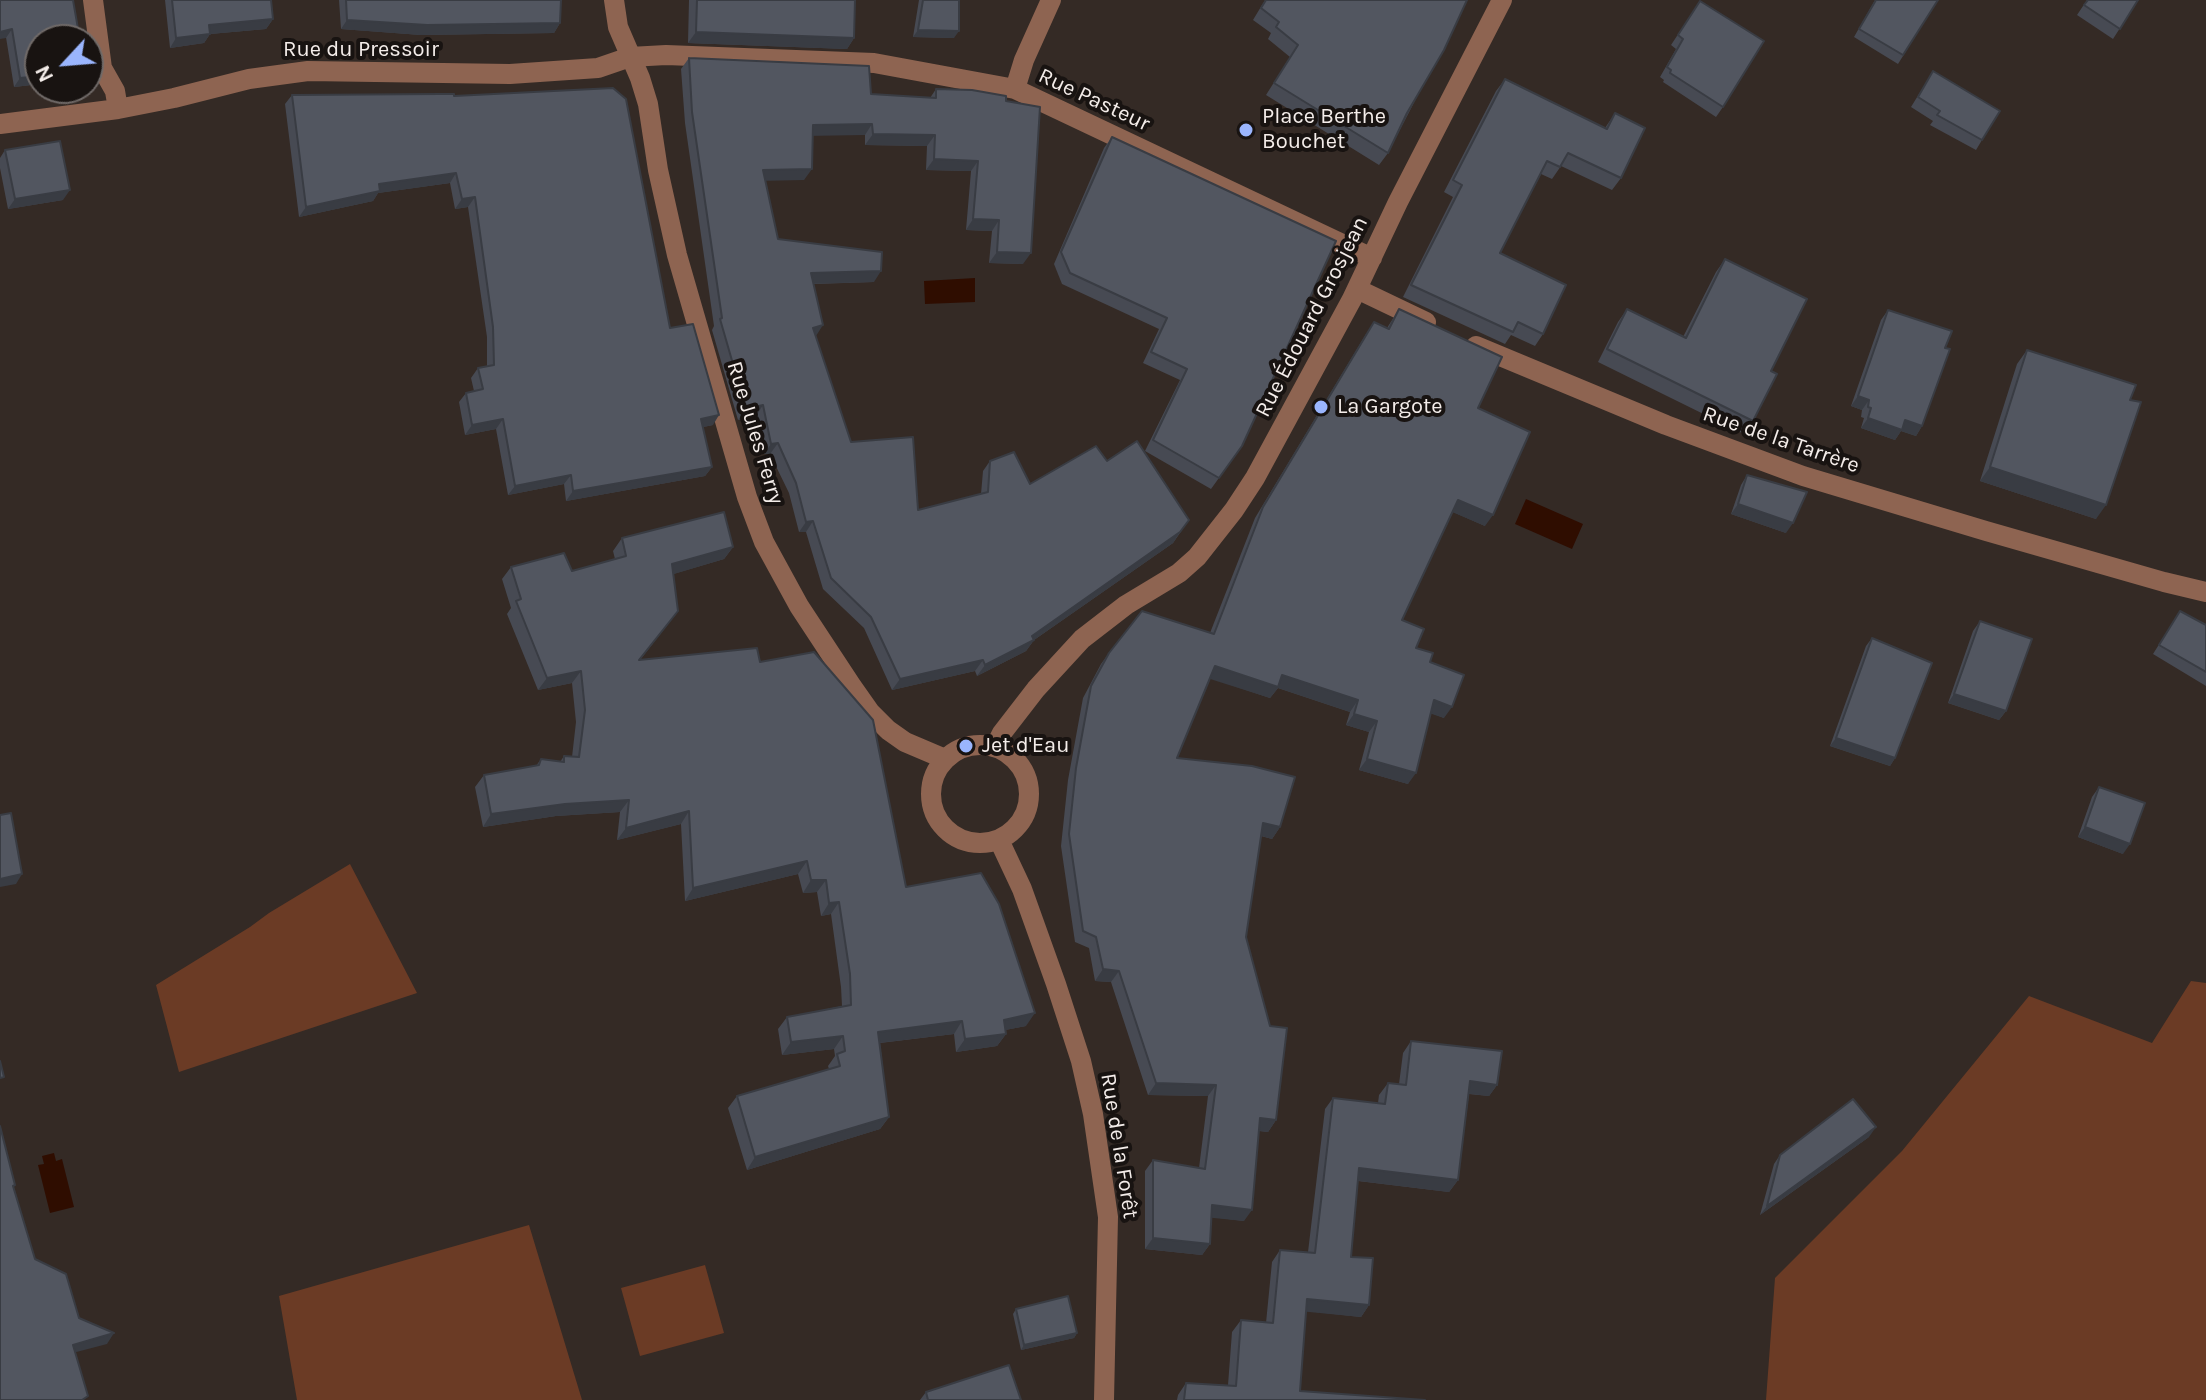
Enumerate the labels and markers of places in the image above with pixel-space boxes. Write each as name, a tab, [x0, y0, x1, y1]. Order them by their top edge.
place label: Place Berthe Bouchet	[1262, 104, 1386, 156]
marker: Place Berthe Bouchet	[1237, 121, 1255, 139]
place label: La Gargote	[1337, 394, 1443, 420]
marker: La Gargote	[1312, 398, 1330, 416]
place label: Jet d'Eau	[982, 733, 1069, 759]
marker: Jet d'Eau	[957, 737, 975, 755]

